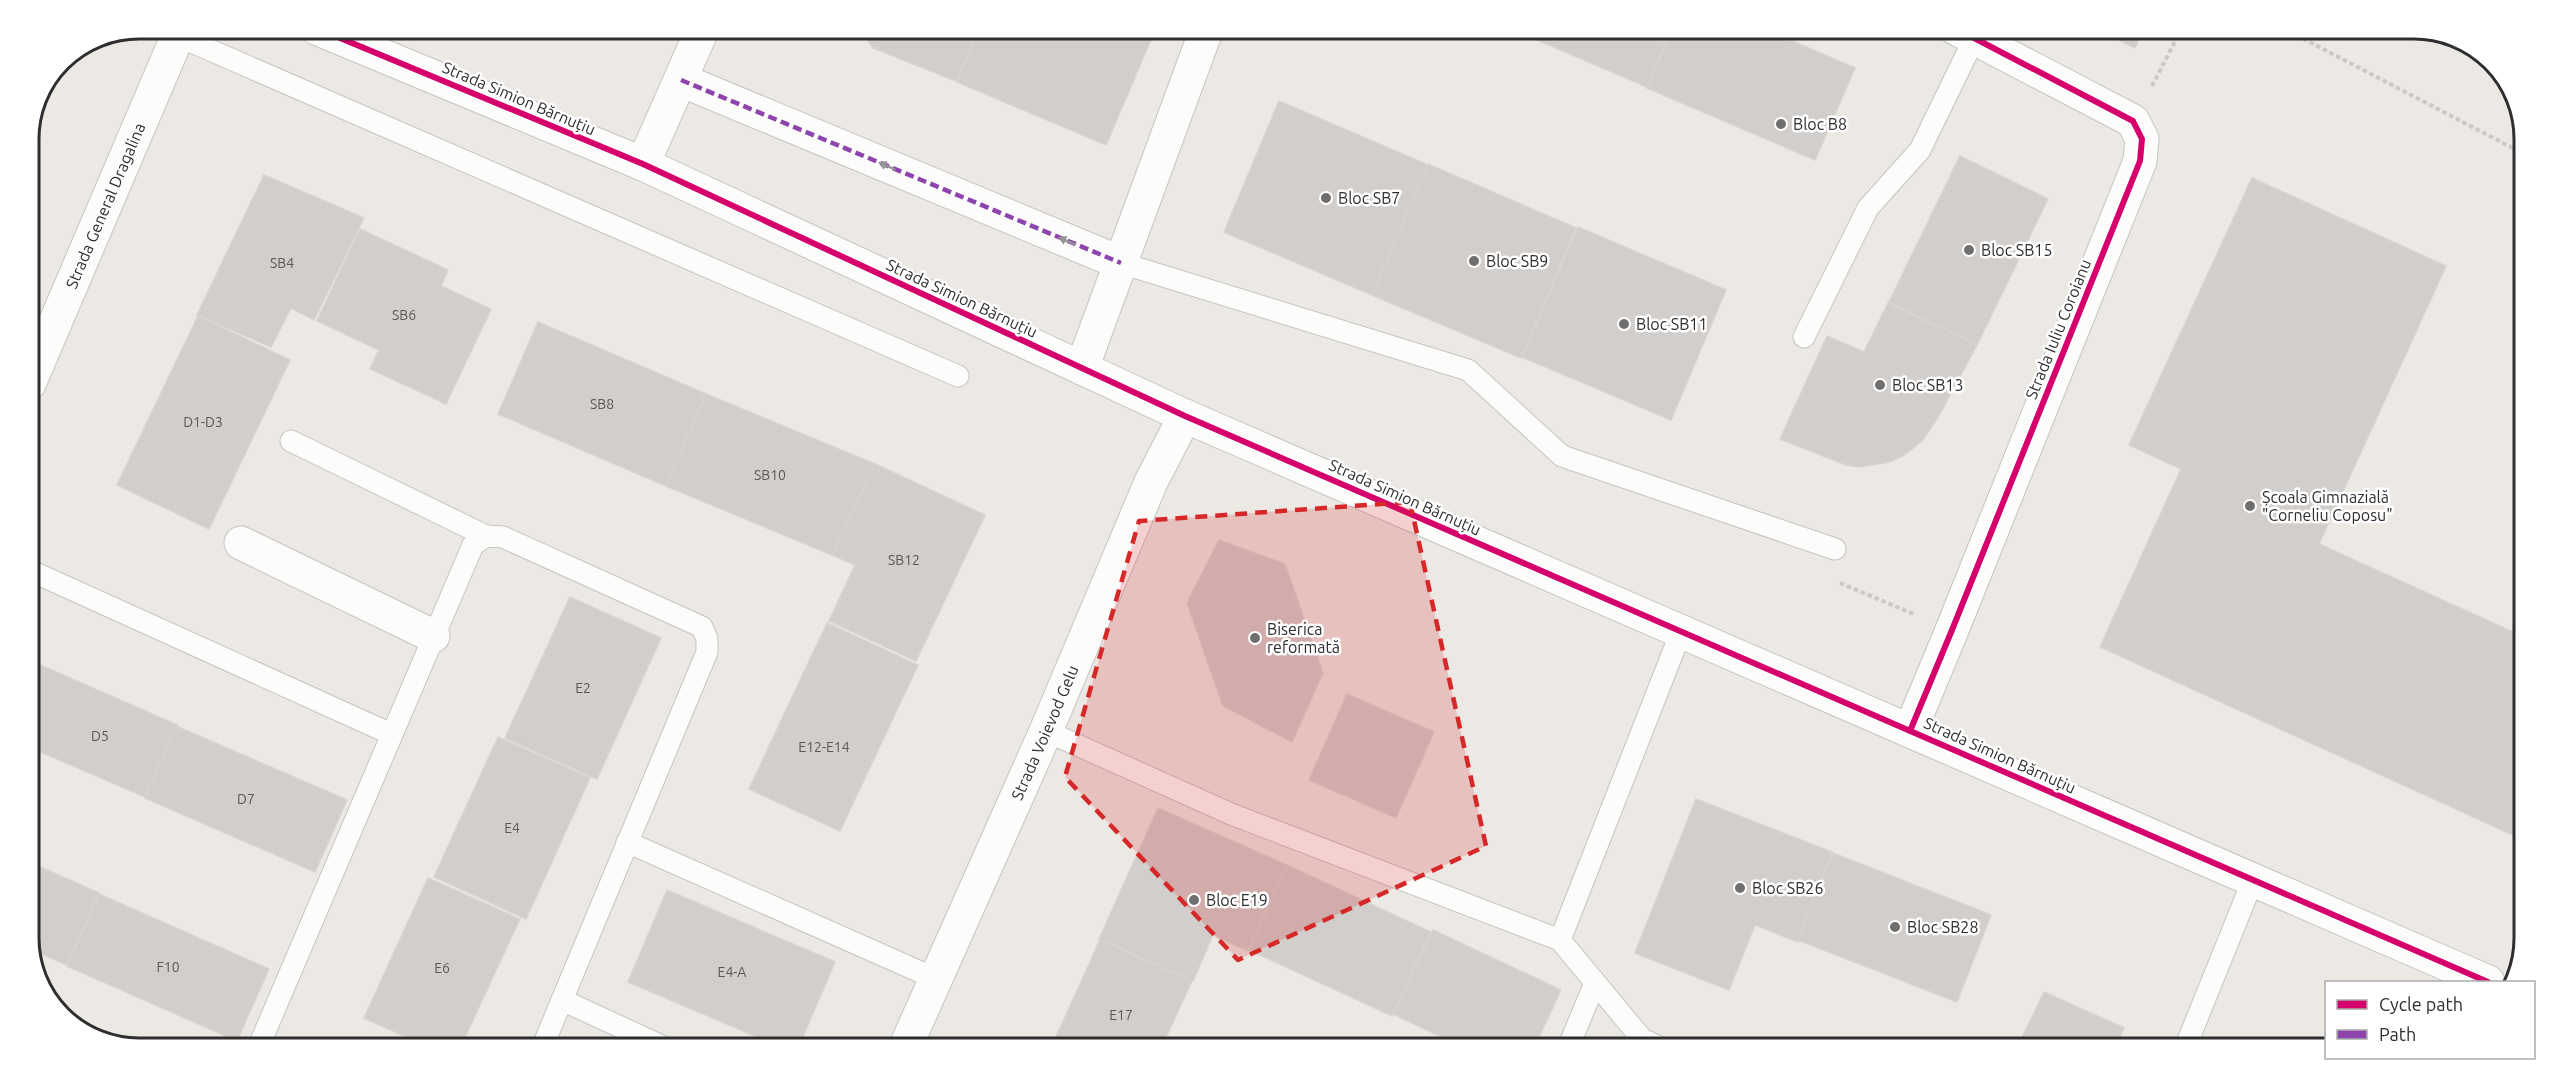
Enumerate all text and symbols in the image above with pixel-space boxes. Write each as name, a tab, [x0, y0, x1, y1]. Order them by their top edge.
street label: Strada Simion Bărnuțiu	[440, 58, 598, 138]
place label: Bloc B8	[1793, 115, 1847, 133]
marker: Bloc B8	[1774, 117, 1788, 131]
street label: Strada General Dragalina	[62, 120, 148, 291]
one-way arrow	[878, 161, 896, 170]
place label: Bloc SB7	[1338, 189, 1400, 207]
marker: Bloc SB7	[1319, 191, 1333, 205]
one-way arrow	[1057, 236, 1075, 246]
place label: Bloc SB15	[1981, 241, 2052, 259]
marker: Bloc SB15	[1962, 243, 1976, 257]
place label: Bloc SB9	[1486, 252, 1548, 270]
marker: Bloc SB9	[1467, 254, 1481, 268]
house number: SB4	[270, 255, 294, 271]
street label: Strada Simion Bărnuțiu	[884, 255, 1040, 341]
street label: Strada Iuliu Coroianu	[2022, 256, 2094, 402]
house number: SB6	[392, 307, 416, 323]
place label: Bloc SB11	[1636, 315, 1707, 333]
marker: Bloc SB11	[1617, 317, 1631, 331]
place label: Bloc SB13	[1892, 376, 1963, 394]
marker: Bloc SB13	[1873, 378, 1887, 392]
house number: SB8	[590, 396, 614, 412]
house number: D1-D3	[183, 414, 223, 430]
street label: Strada Simion Bărnuțiu	[1326, 455, 1484, 539]
house number: SB10	[754, 467, 786, 483]
place label: Școala Gimnazială "Corneliu Coposu"	[2262, 488, 2393, 524]
marker: Școala Gimnazială "Corneliu Coposu"	[2243, 499, 2257, 513]
house number: SB12	[888, 552, 920, 568]
place label: Biserica reformată	[1267, 620, 1340, 656]
marker: Biserica reformată	[1248, 631, 1262, 645]
street label: Strada Voievod Gelu	[1008, 663, 1082, 803]
house number: E2	[575, 680, 591, 696]
street label: Strada Simion Bărnuțiu	[1921, 713, 2079, 797]
house number: D5	[91, 728, 109, 744]
house number: E12-E14	[798, 739, 850, 755]
house number: D7	[237, 791, 255, 807]
house number: E4	[504, 820, 520, 836]
place label: Bloc SB26	[1752, 879, 1823, 897]
marker: Bloc SB26	[1733, 881, 1747, 895]
place label: Bloc E19	[1206, 891, 1268, 909]
marker: Bloc E19	[1187, 893, 1201, 907]
place label: Bloc SB28	[1907, 918, 1978, 936]
marker: Bloc SB28	[1888, 920, 1902, 934]
house number: F10	[156, 959, 180, 975]
house number: E6	[434, 960, 450, 976]
house number: E4-A	[718, 964, 746, 980]
legend	[2325, 981, 2535, 1059]
text: Cycle path	[2379, 994, 2463, 1014]
house number: E17	[1109, 1007, 1133, 1023]
text: Path	[2379, 1024, 2416, 1044]

